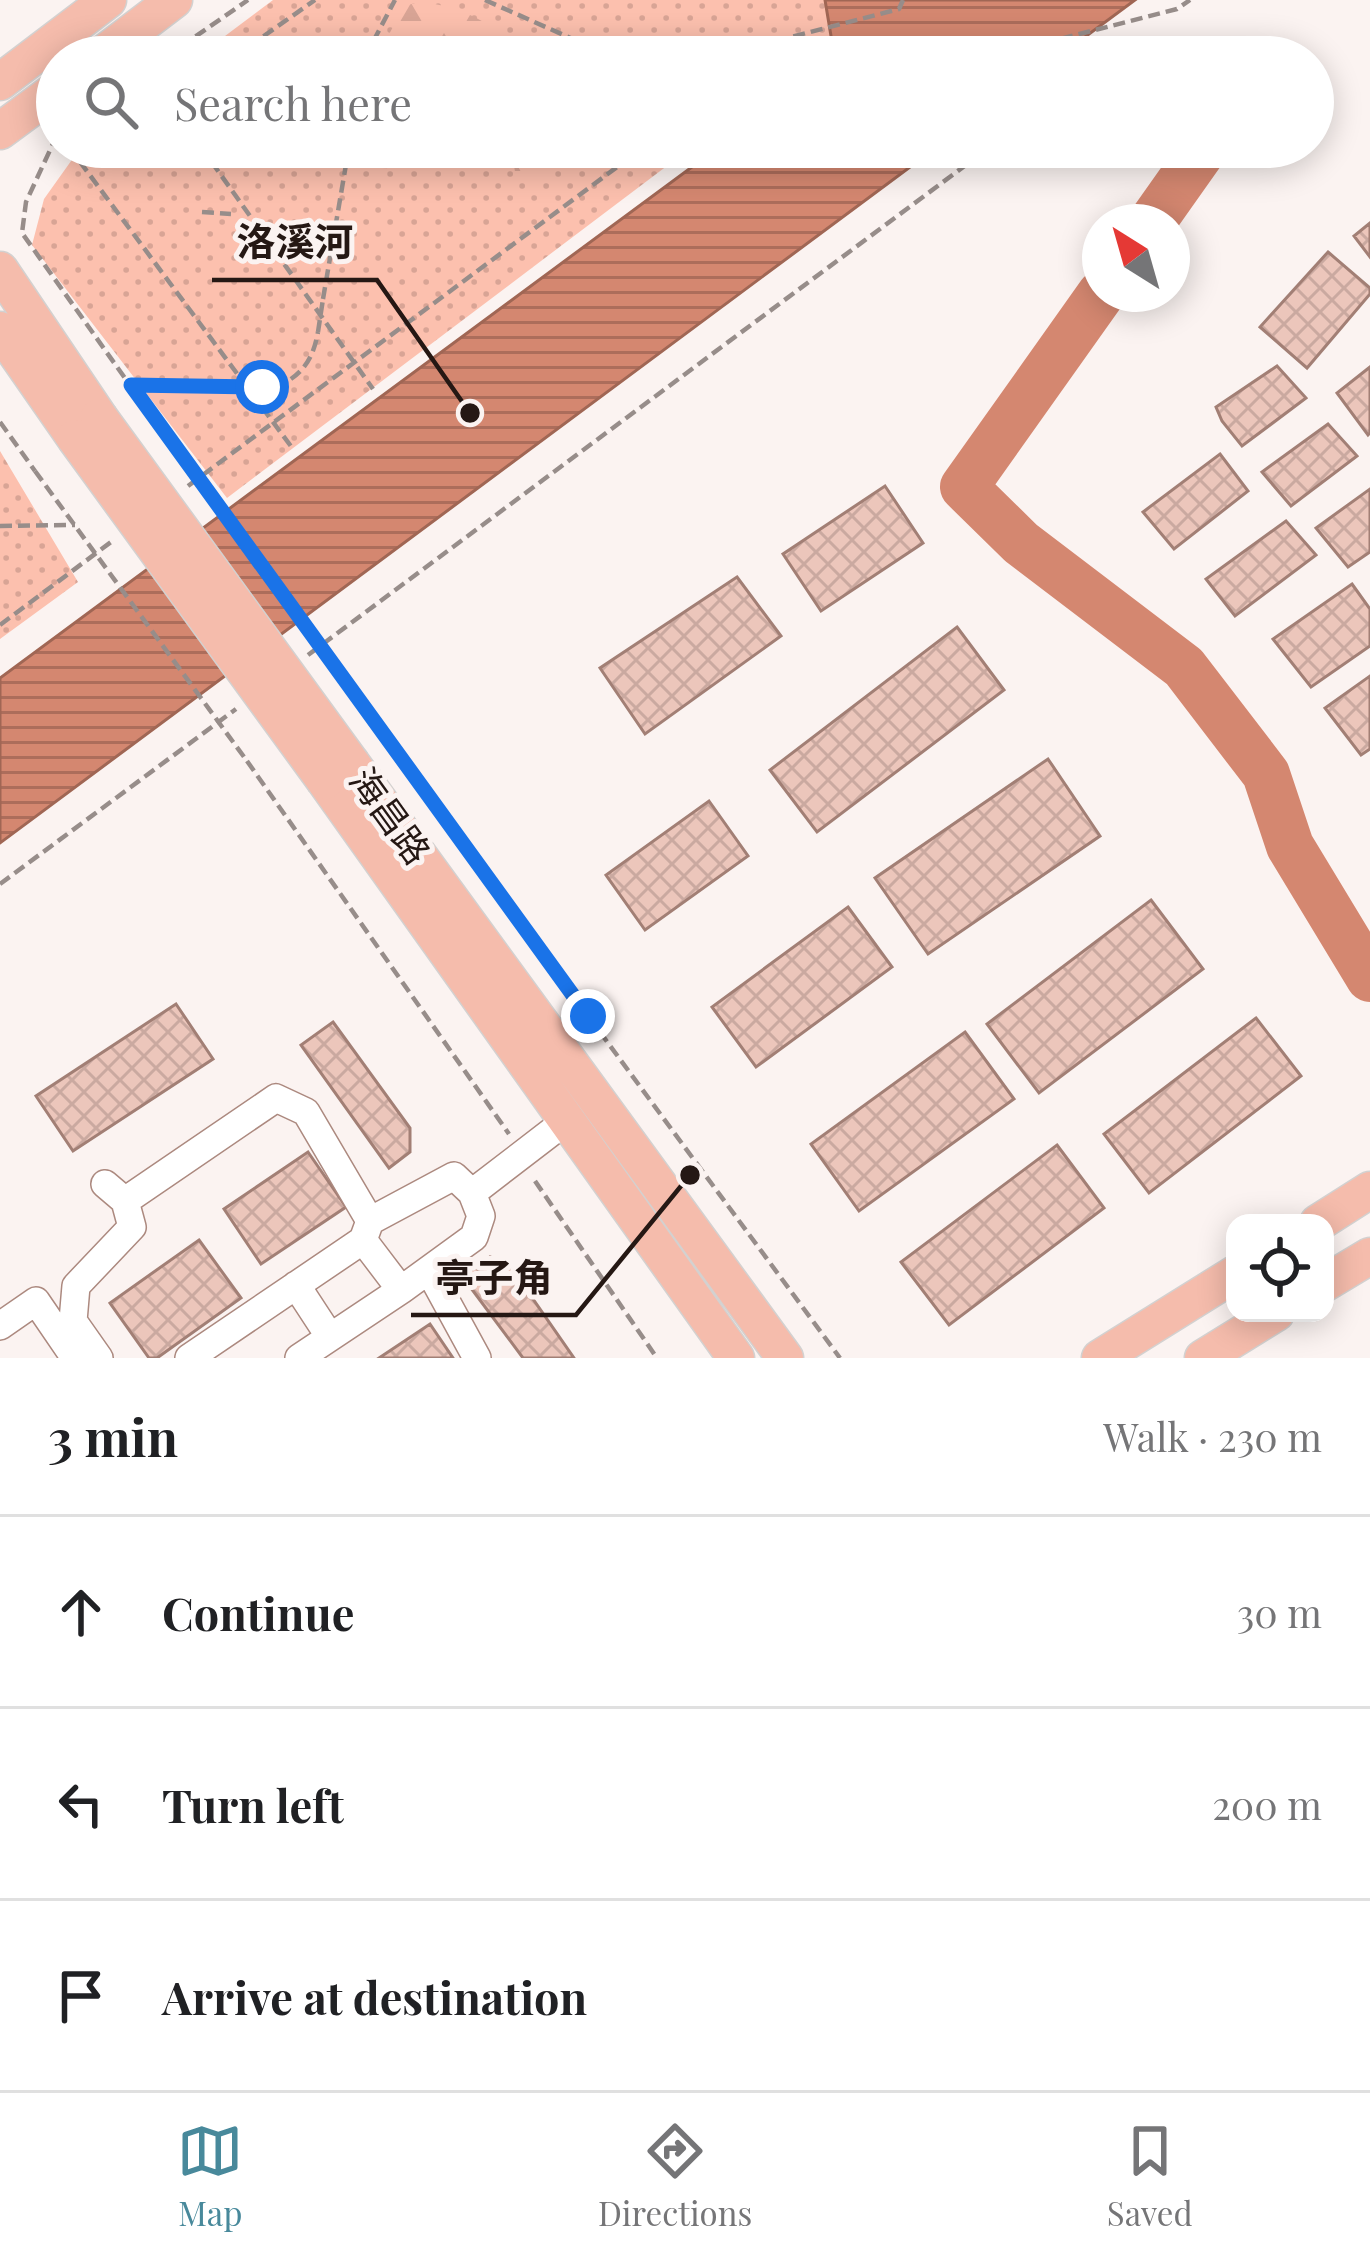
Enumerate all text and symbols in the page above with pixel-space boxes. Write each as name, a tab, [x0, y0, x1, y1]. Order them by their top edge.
search box	[36, 36, 1334, 168]
icon: search	[78, 69, 144, 135]
text: Search here	[174, 72, 412, 132]
north arrow	[1082, 204, 1190, 312]
callout: 洛溪河	[212, 205, 377, 280]
text: 洛溪河	[236, 214, 354, 266]
route start	[235, 360, 289, 414]
street label: 海昌路	[340, 757, 443, 873]
route end	[561, 989, 615, 1043]
map controls	[1226, 1214, 1334, 1322]
button: locate	[1226, 1214, 1334, 1322]
callout: 亭子角	[411, 1240, 576, 1315]
text: 亭子角	[435, 1250, 553, 1302]
text: 3 min	[48, 1402, 178, 1470]
text: Walk · 230 m	[1103, 1410, 1322, 1462]
icon: ahead	[48, 1579, 114, 1645]
text: Continue	[162, 1582, 354, 1642]
text: 30 m	[1237, 1586, 1322, 1638]
icon: left	[48, 1771, 114, 1837]
text: Turn left	[162, 1774, 344, 1834]
text: 200 m	[1212, 1778, 1322, 1830]
icon: arrive	[48, 1963, 114, 2029]
text: Arrive at destination	[162, 1966, 587, 2026]
tab: Map	[177, 2118, 243, 2234]
tab: Directions	[598, 2118, 752, 2234]
tab: Saved	[1107, 2118, 1193, 2234]

